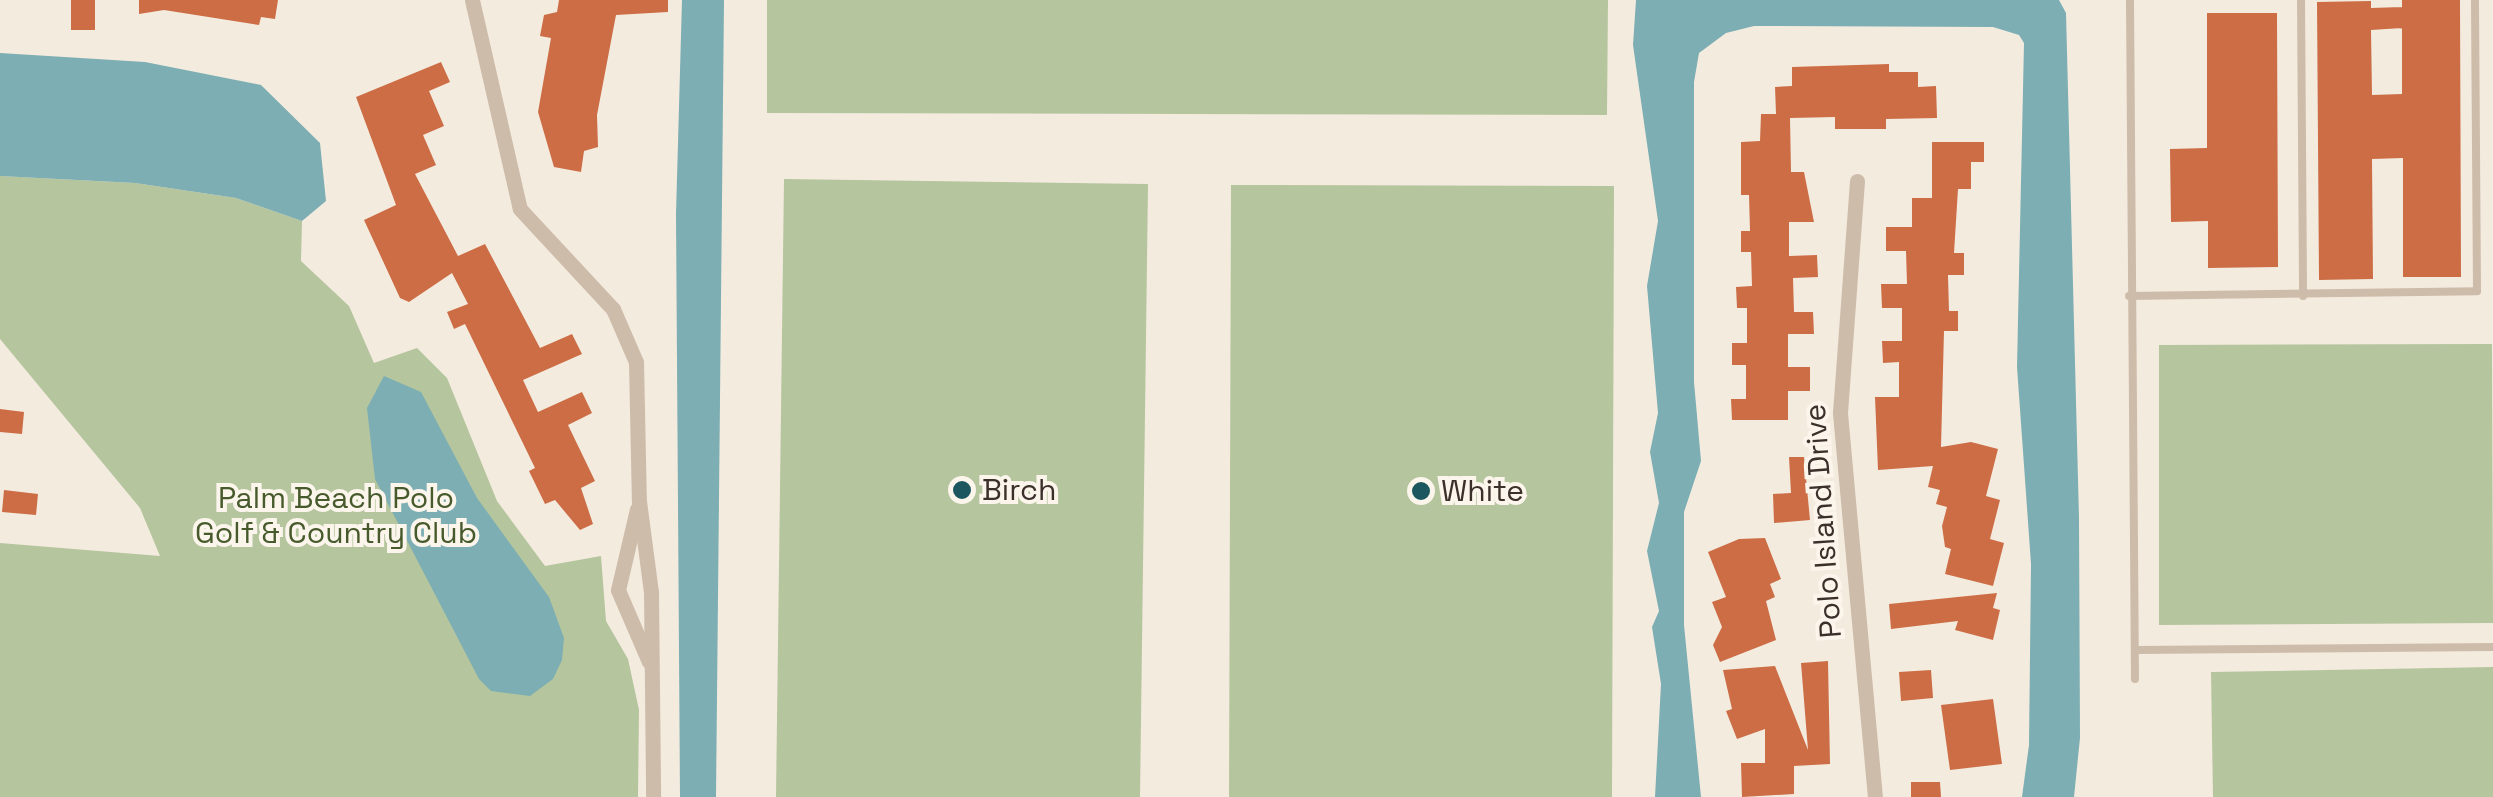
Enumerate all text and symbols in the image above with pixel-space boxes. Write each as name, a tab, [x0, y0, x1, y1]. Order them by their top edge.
street label: Polo Island Drive	[1797, 403, 1849, 639]
place label: Birch	[982, 472, 1056, 508]
place label: White	[1441, 473, 1524, 509]
marker: Birch	[951, 479, 973, 501]
park label: Palm Beach Polo Golf & Country Club	[195, 480, 477, 550]
marker: White	[1410, 480, 1432, 502]

